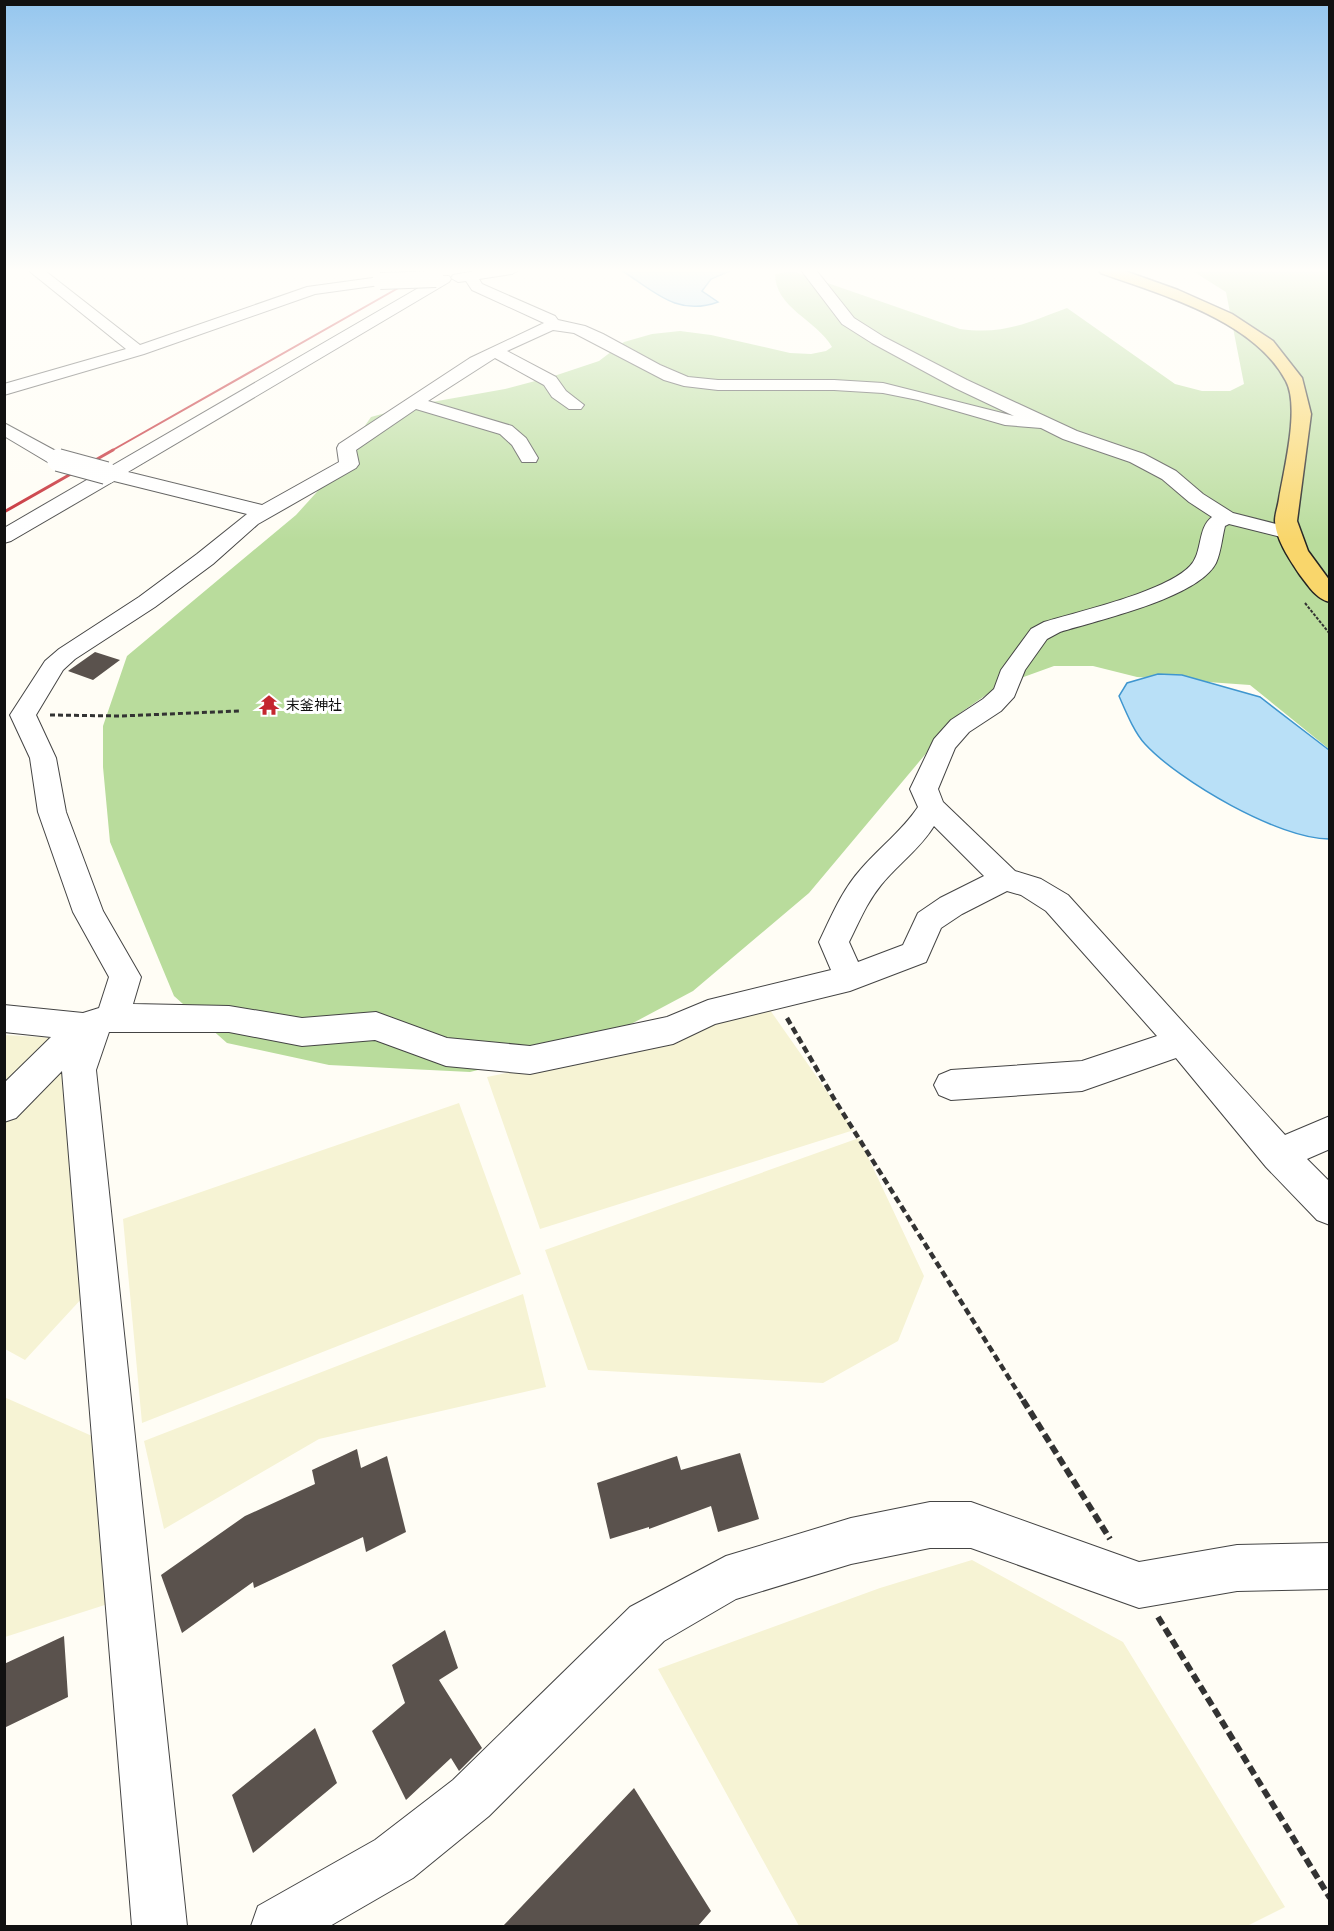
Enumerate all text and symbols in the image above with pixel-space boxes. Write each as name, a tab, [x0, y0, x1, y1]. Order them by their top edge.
temple icon: 末釜神社	[257, 693, 281, 717]
place label: 末釜神社	[286, 694, 342, 714]

